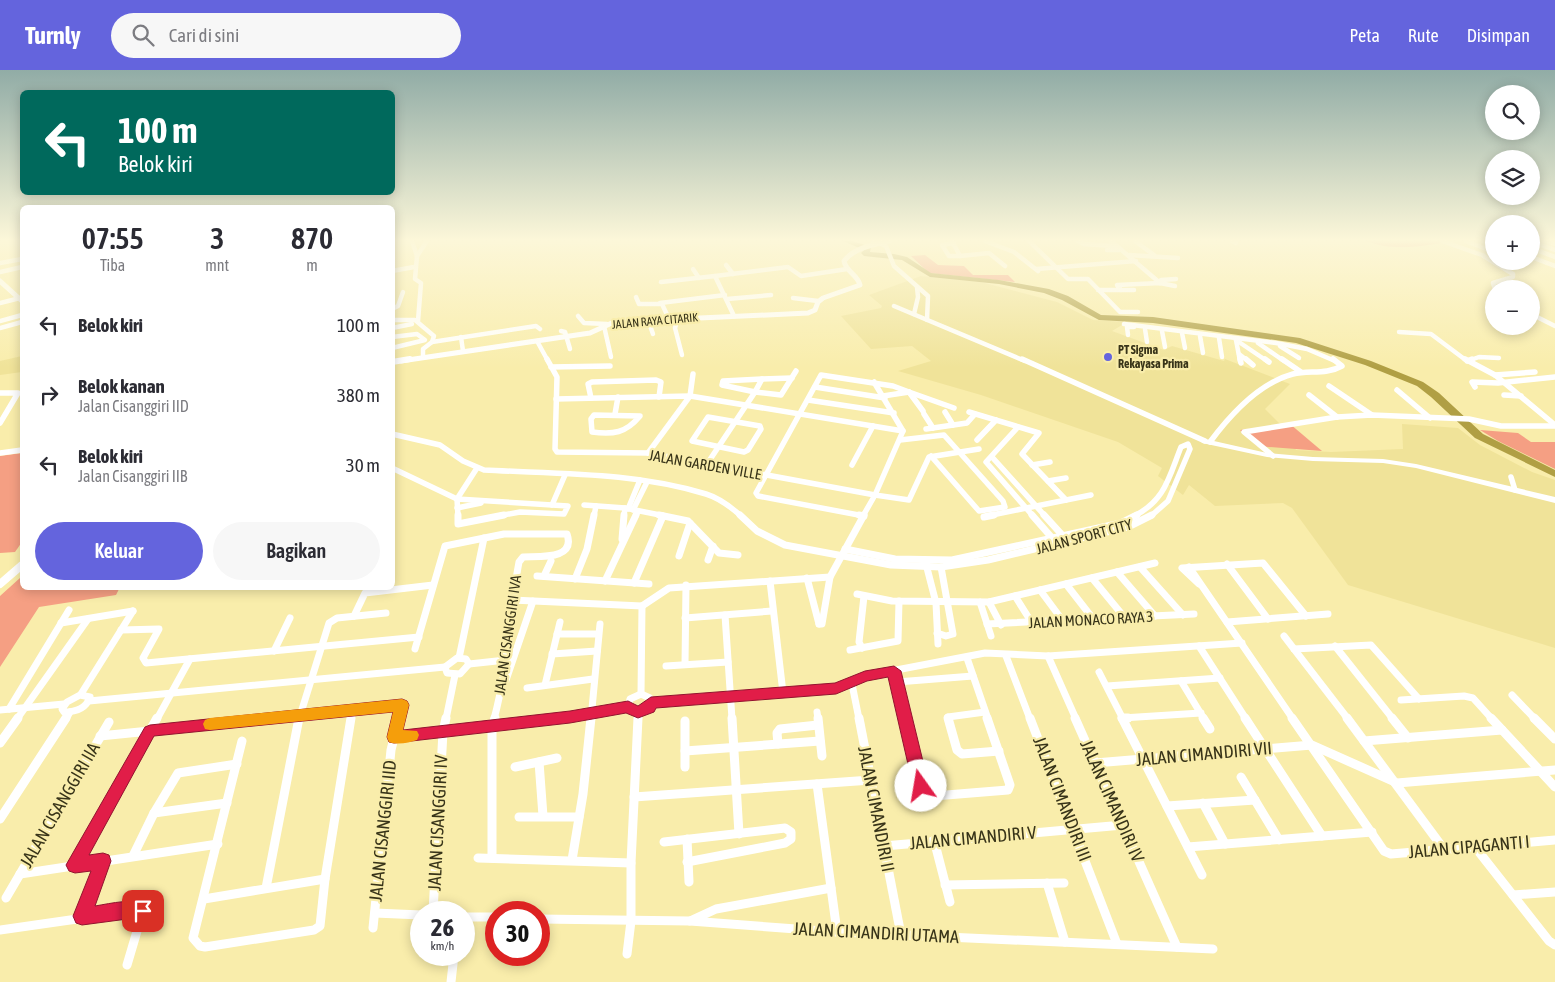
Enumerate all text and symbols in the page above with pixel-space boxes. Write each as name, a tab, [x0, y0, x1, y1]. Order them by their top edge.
search box	[111, 13, 461, 58]
icon: search	[129, 21, 157, 49]
text: Turnly	[25, 22, 81, 49]
text: Cari di sini	[169, 24, 239, 46]
text: Peta	[1349, 25, 1380, 46]
text: Rute	[1408, 25, 1439, 46]
text: Disimpan	[1467, 25, 1530, 46]
map controls	[1485, 85, 1540, 335]
button: search	[1485, 85, 1540, 140]
icon: left	[35, 110, 100, 175]
text: 100 m	[118, 110, 197, 150]
button: layers	[1485, 150, 1540, 205]
text: Belok kiri	[118, 151, 193, 177]
button: +	[1485, 215, 1540, 270]
text: 07:55	[82, 221, 144, 255]
text: 3	[210, 221, 224, 255]
text: 870	[291, 221, 333, 255]
text: Tiba	[100, 256, 125, 274]
text: mnt	[205, 256, 229, 274]
text: m	[306, 256, 318, 274]
button: −	[1485, 280, 1540, 335]
street label: JALAN RAYA CITARIK	[611, 310, 699, 332]
icon: left	[35, 311, 63, 339]
text: Belok kiri	[78, 314, 143, 336]
text: 100 m	[337, 314, 380, 336]
place label: PT Sigma Rekayasa Prima	[1118, 343, 1189, 371]
marker: PT Sigma Rekayasa Prima	[1102, 351, 1114, 363]
text: Belok kanan	[78, 375, 165, 397]
icon: right	[35, 381, 63, 409]
text: 380 m	[337, 384, 380, 406]
text: Jalan Cisanggiri IID	[78, 397, 189, 415]
text: Belok kiri	[78, 445, 143, 467]
street label: JALAN GARDEN VILLE	[648, 446, 763, 483]
icon: left	[35, 451, 63, 479]
text: 30 m	[346, 454, 380, 476]
text: Jalan Cisanggiri IIB	[78, 467, 187, 485]
street label: JALAN SPORT CITY	[1034, 515, 1134, 557]
button: Keluar	[35, 522, 203, 580]
button: Bagikan	[213, 522, 380, 580]
street label: JALAN CISANGGIRI IVA	[491, 573, 524, 696]
street label: JALAN MONACO RAYA 3	[1028, 608, 1154, 631]
street label: JALAN CIMANDIRI III	[1029, 733, 1096, 864]
street label: JALAN CIMANDIRI IV	[1076, 736, 1149, 865]
street label: JALAN CIMANDIRI VII	[1135, 737, 1273, 770]
street label: JALAN CISANGGIRI IIA	[15, 738, 104, 871]
street label: JALAN CIMANDIRI II	[854, 744, 899, 874]
street label: JALAN CISANGGIRI IV	[423, 754, 452, 892]
street label: JALAN CISANGGIRI IID	[365, 759, 400, 903]
position arrow	[894, 759, 946, 811]
street label: JALAN CIMANDIRI V	[909, 821, 1037, 854]
street label: JALAN CIPAGANTI I	[1407, 831, 1530, 862]
pin	[122, 890, 164, 932]
icon: arrive	[129, 897, 157, 925]
speed limit sign: 30	[485, 901, 550, 966]
text: 26	[431, 913, 454, 941]
street label: JALAN CIMANDIRI UTAMA	[793, 918, 960, 947]
text: km/h	[431, 939, 454, 953]

